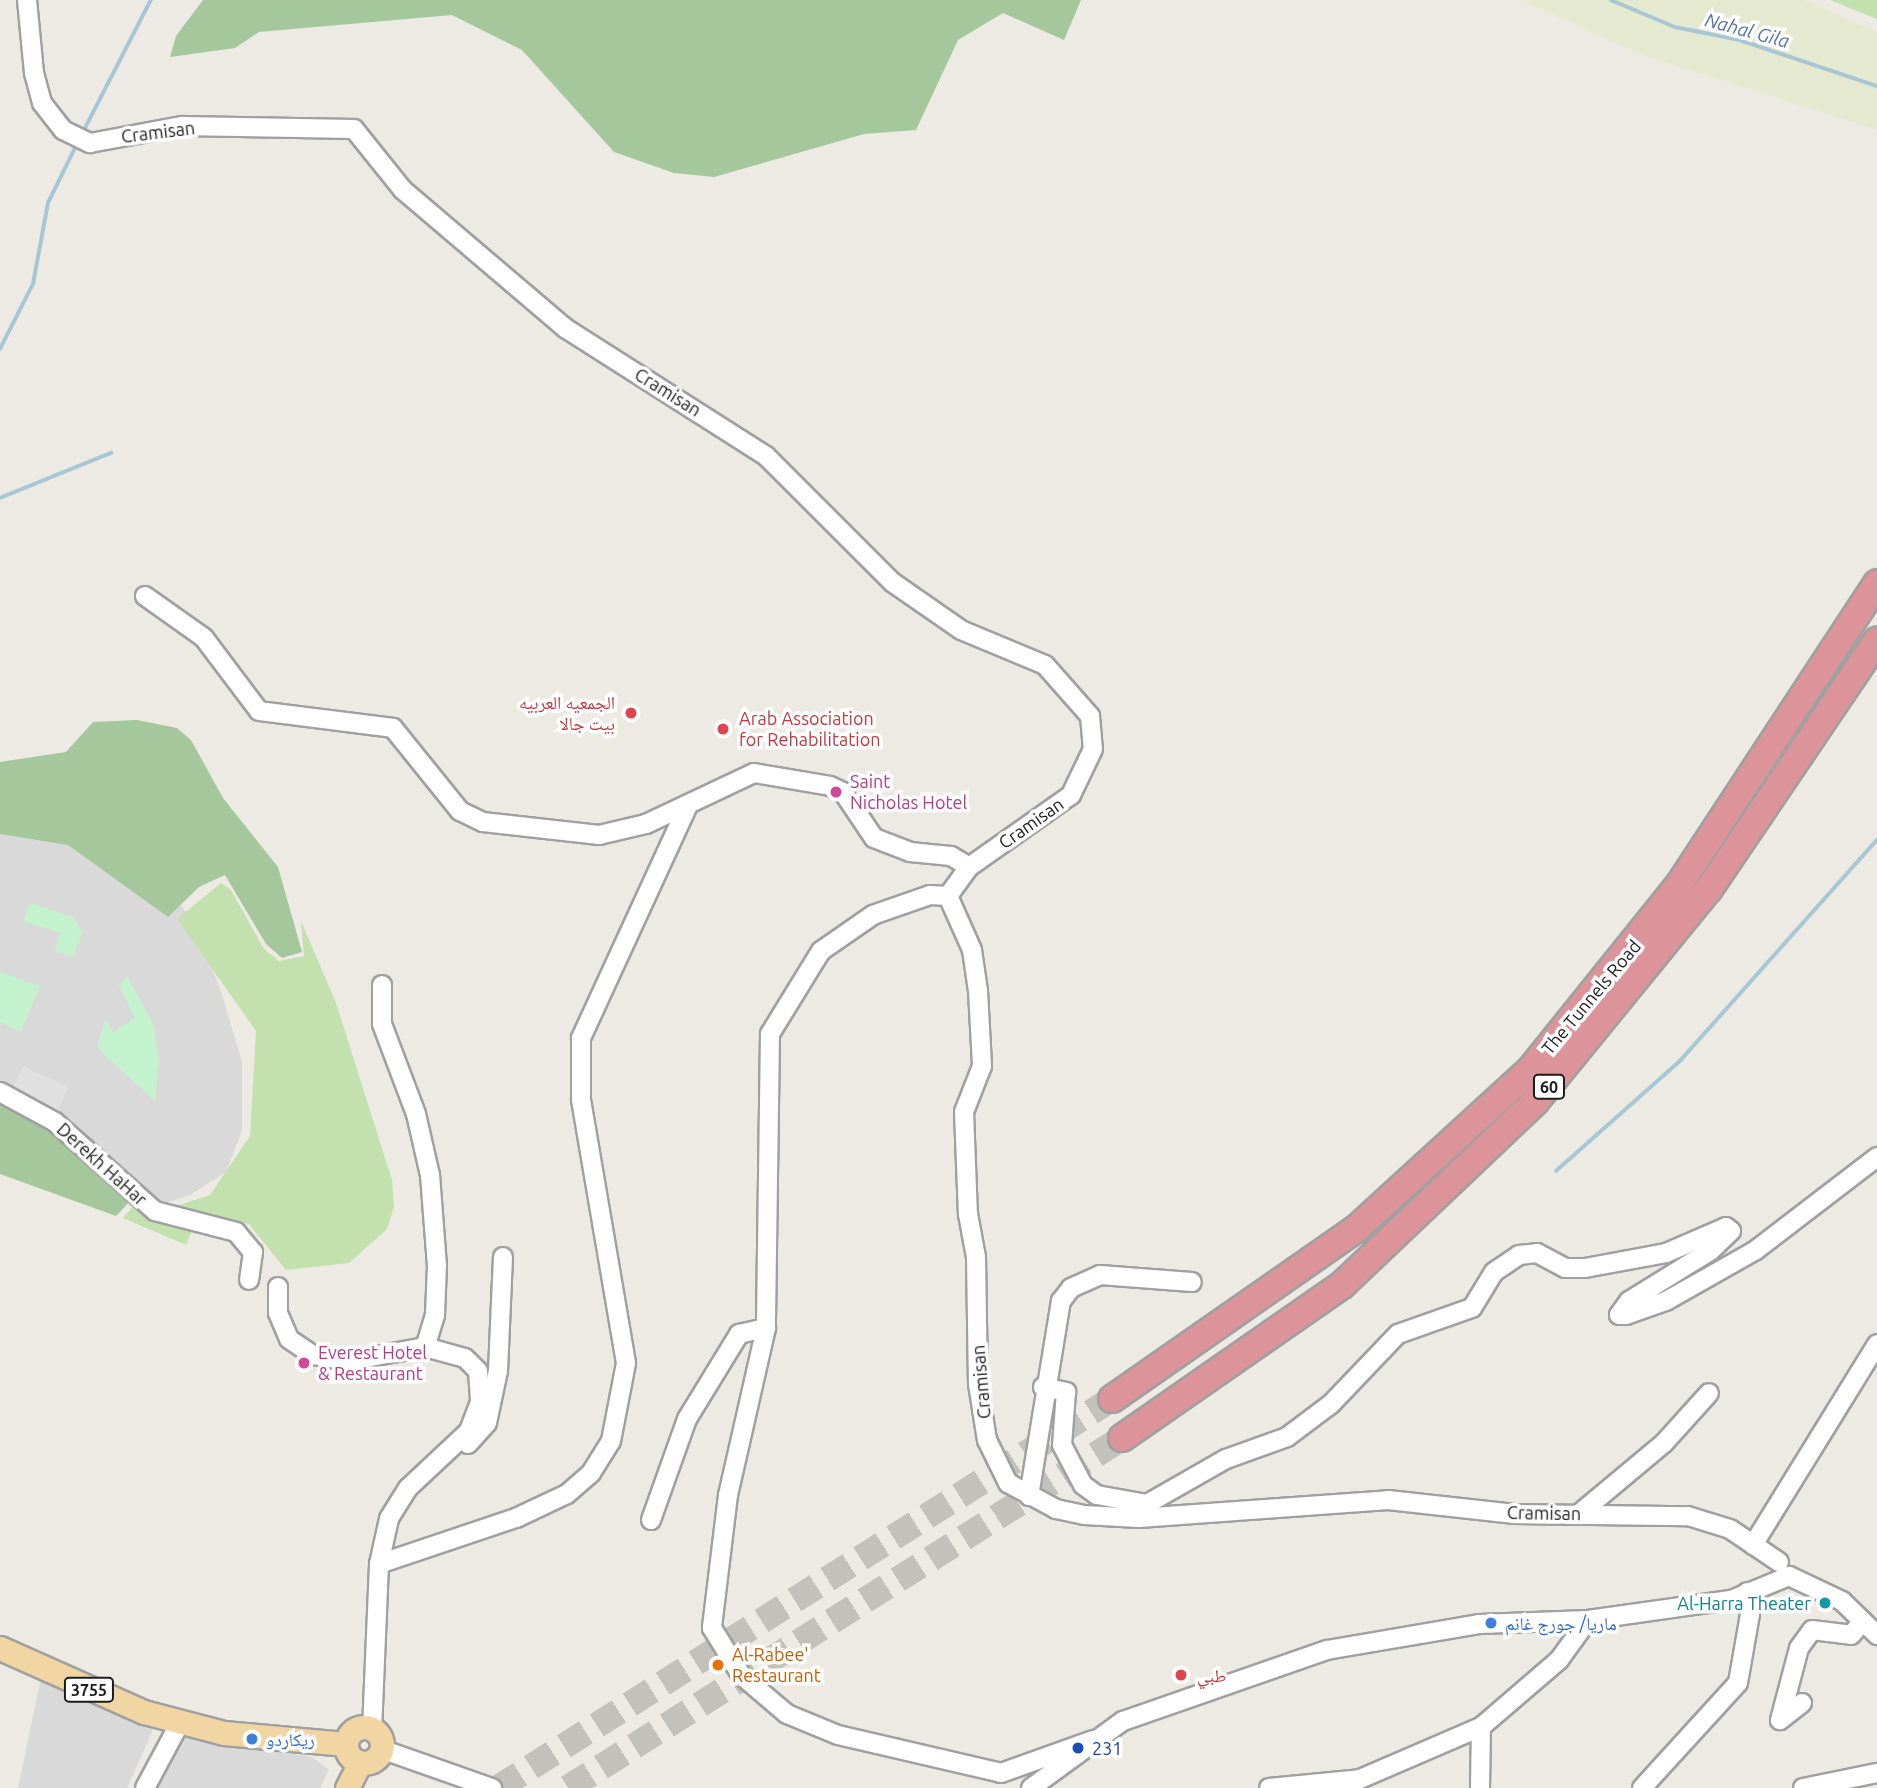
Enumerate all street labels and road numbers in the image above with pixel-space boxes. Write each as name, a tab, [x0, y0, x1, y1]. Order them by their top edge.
street label: Cramisan	[120, 117, 196, 147]
street label: Cramisan	[631, 363, 705, 421]
street label: Cramisan	[994, 793, 1068, 853]
street label: The Tunnels Road	[1537, 935, 1645, 1059]
road number: 60	[1532, 1074, 1566, 1100]
street label: Derekh HaHar	[53, 1118, 151, 1210]
street label: Cramisan	[967, 1344, 995, 1420]
street label: Cramisan	[1507, 1502, 1581, 1524]
road number: 3755	[63, 1678, 115, 1702]

